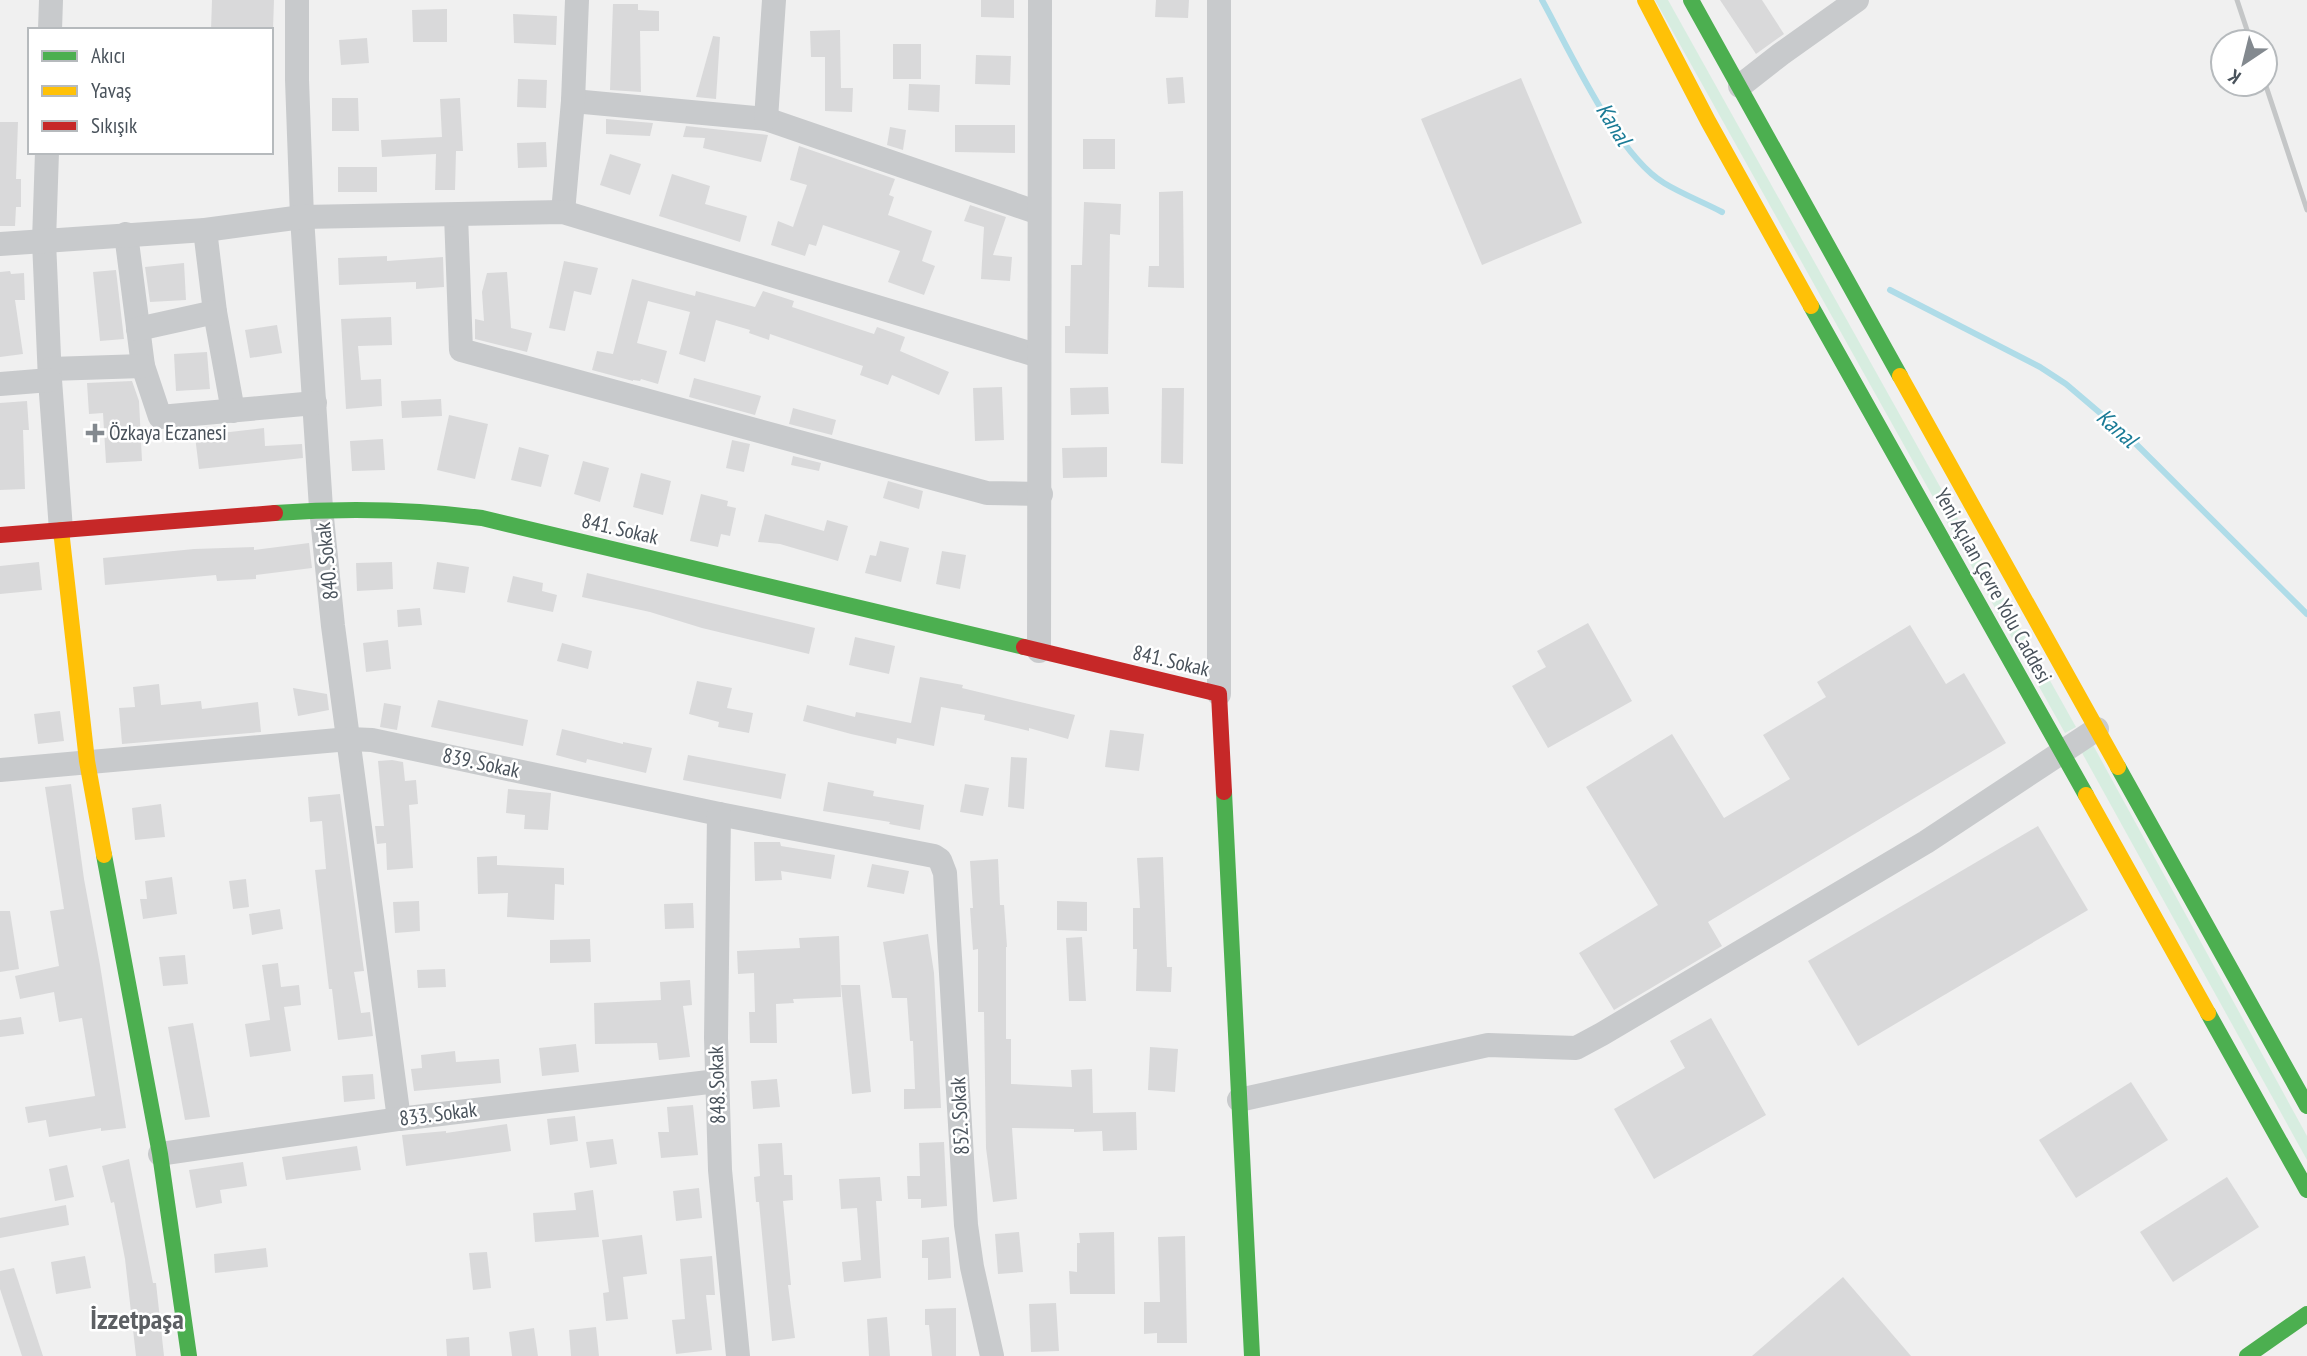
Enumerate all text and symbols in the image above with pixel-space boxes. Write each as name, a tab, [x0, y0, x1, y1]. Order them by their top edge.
legend	[28, 28, 273, 154]
north arrow	[2209, 28, 2279, 98]
text: Akıcı	[91, 42, 126, 69]
text: K	[2223, 64, 2245, 90]
text: Yavaş	[91, 77, 131, 104]
water label: Kanal	[1590, 97, 1640, 153]
text: Sıkışık	[91, 112, 137, 139]
water label: Kanal	[2091, 402, 2146, 455]
place label: Özkaya Eczanesi	[109, 419, 227, 446]
marker: Özkaya Eczanesi	[87, 425, 103, 441]
street label: Yeni Açılan Çevre Yolu Caddesi	[1929, 484, 2058, 688]
street label: 841. Sokak	[579, 507, 661, 550]
street label: 840. Sokak	[309, 521, 344, 601]
street label: 841. Sokak	[1130, 639, 1212, 682]
street label: 839. Sokak	[440, 741, 522, 784]
street label: 848. Sokak	[702, 1046, 731, 1124]
street label: 852. Sokak	[944, 1076, 975, 1156]
street label: 833. Sokak	[398, 1095, 478, 1132]
district label: İzzetpaşa	[90, 1300, 184, 1337]

